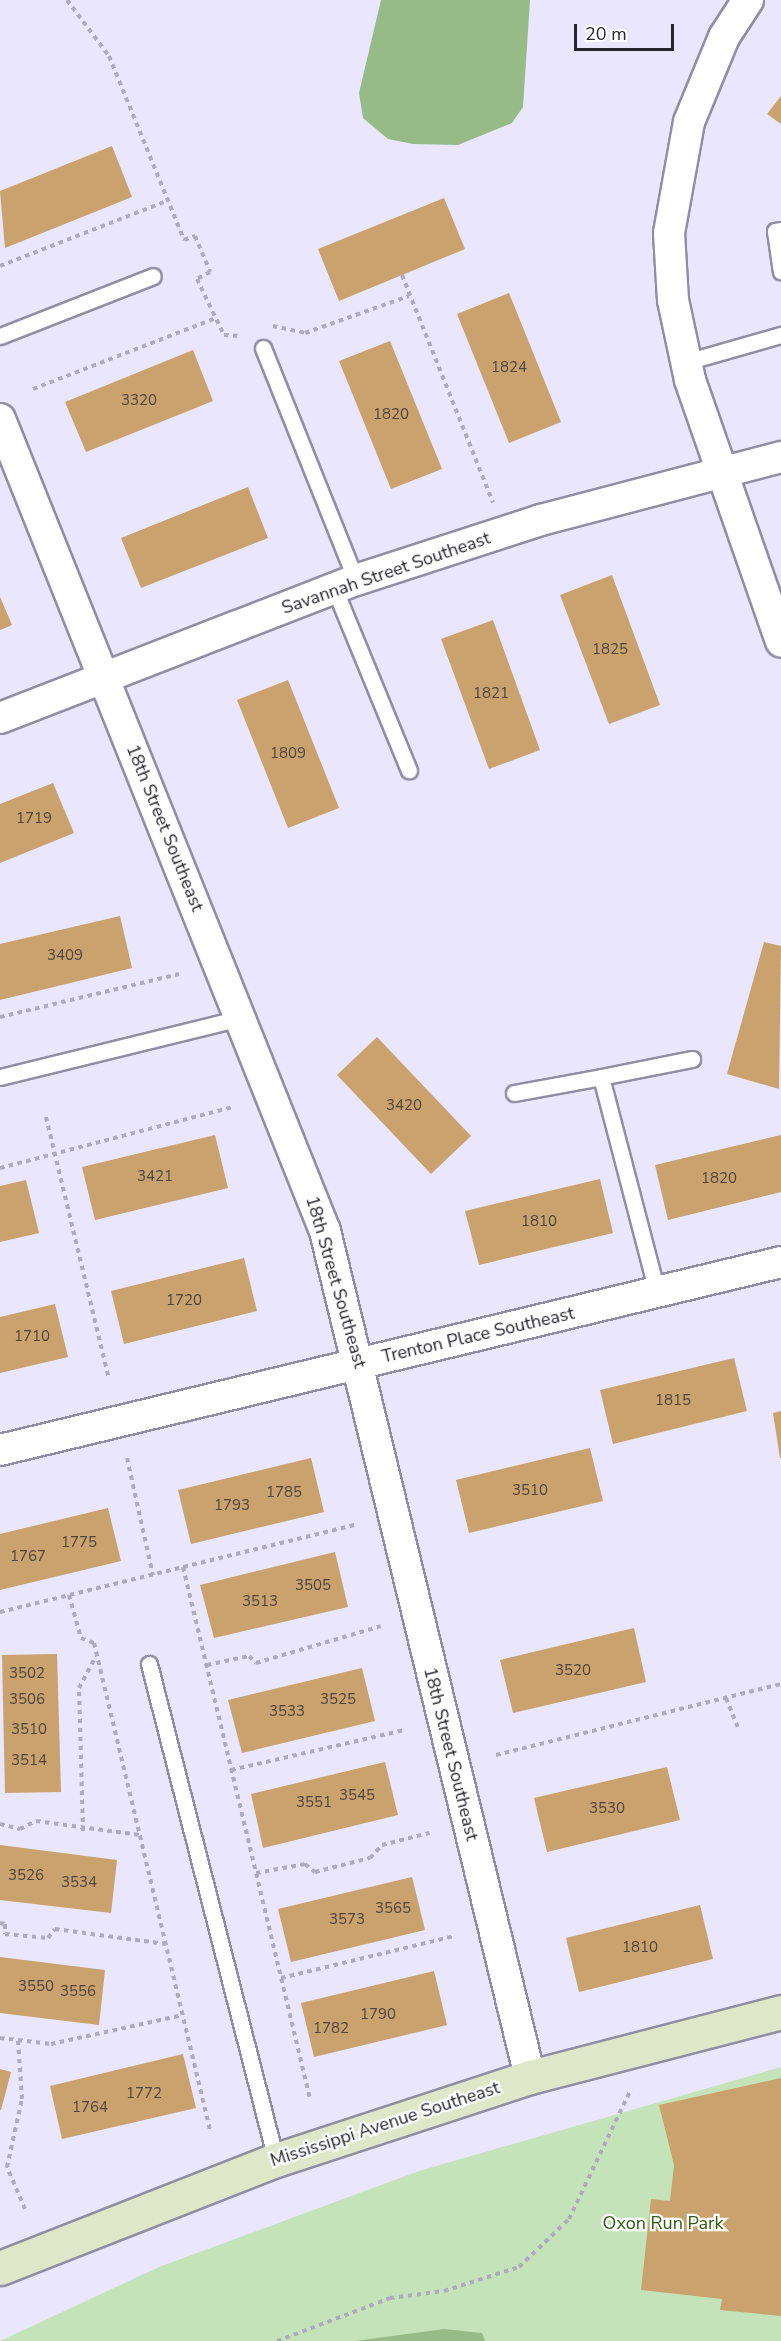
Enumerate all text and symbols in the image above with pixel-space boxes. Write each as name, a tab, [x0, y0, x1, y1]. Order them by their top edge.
scale bar	[577, 12, 678, 50]
text: 20 m	[585, 22, 627, 46]
house number: 1824	[491, 359, 527, 377]
house number: 3320	[121, 392, 157, 410]
house number: 1820	[373, 406, 409, 424]
street label: Savannah Street Southeast	[279, 527, 493, 619]
house number: 1825	[592, 641, 628, 659]
house number: 1821	[473, 685, 509, 703]
street label: 18th Street Southeast	[122, 741, 208, 915]
house number: 1809	[270, 745, 306, 763]
house number: 1719	[16, 810, 52, 828]
house number: 3409	[47, 947, 83, 965]
house number: 3420	[386, 1097, 422, 1115]
house number: 3421	[137, 1168, 173, 1186]
house number: 1820	[701, 1170, 737, 1188]
street label: 18th Street Southeast	[301, 1193, 371, 1371]
house number: 1810	[521, 1213, 557, 1231]
house number: 1720	[166, 1292, 202, 1310]
street label: Trenton Place Southeast	[380, 1302, 576, 1368]
house number: 1710	[14, 1328, 50, 1346]
house number: 1815	[655, 1392, 691, 1410]
house number: 3510	[512, 1482, 548, 1500]
house number: 1785	[266, 1484, 302, 1502]
house number: 1793	[214, 1497, 250, 1515]
house number: 1775	[61, 1534, 97, 1552]
house number: 1767	[10, 1548, 46, 1566]
house number: 3505	[295, 1577, 331, 1595]
house number: 3513	[242, 1593, 278, 1611]
house number: 3520	[555, 1662, 591, 1680]
house number: 3502	[9, 1665, 45, 1683]
street label: 18th Street Southeast	[419, 1665, 483, 1843]
house number: 3506	[9, 1691, 45, 1709]
house number: 3525	[320, 1691, 356, 1709]
house number: 3533	[269, 1703, 305, 1721]
house number: 3510	[11, 1721, 47, 1739]
house number: 3514	[11, 1752, 47, 1770]
house number: 3545	[339, 1787, 375, 1805]
house number: 3551	[296, 1794, 332, 1812]
house number: 3530	[589, 1800, 625, 1818]
house number: 3526	[8, 1867, 44, 1885]
house number: 3534	[61, 1874, 97, 1892]
house number: 3565	[375, 1900, 411, 1918]
house number: 3573	[329, 1911, 365, 1929]
house number: 1810	[622, 1939, 658, 1957]
house number: 3550	[18, 1978, 54, 1996]
house number: 3556	[60, 1983, 96, 2001]
house number: 1790	[360, 2006, 396, 2024]
house number: 1782	[313, 2020, 349, 2038]
street label: Mississippi Avenue Southeast	[268, 2077, 502, 2171]
house number: 1772	[126, 2085, 162, 2103]
house number: 1764	[72, 2099, 108, 2117]
park label: Oxon Run Park	[603, 2212, 723, 2234]

